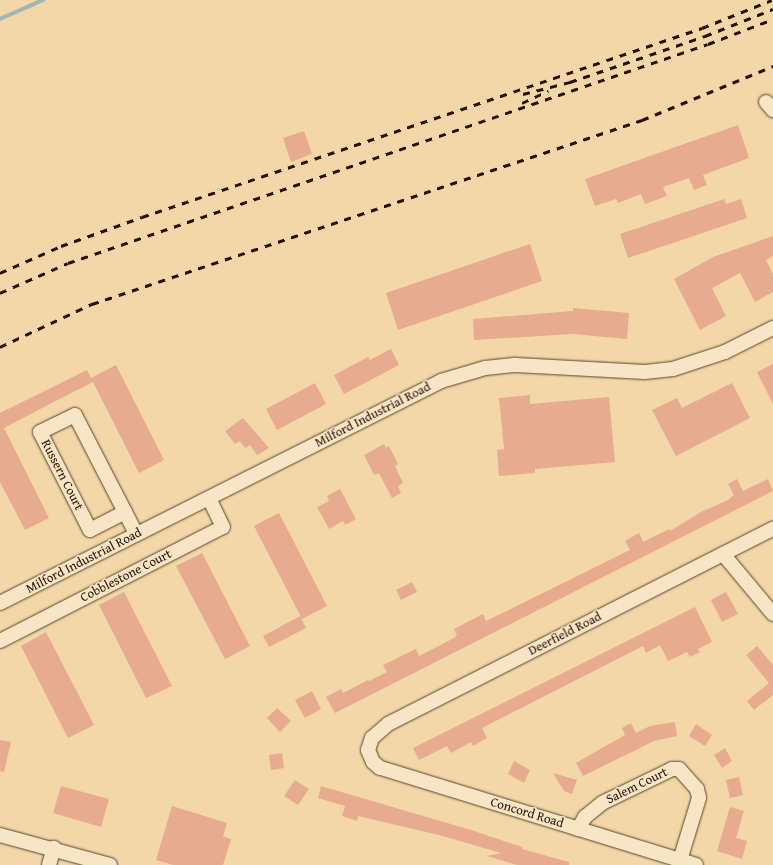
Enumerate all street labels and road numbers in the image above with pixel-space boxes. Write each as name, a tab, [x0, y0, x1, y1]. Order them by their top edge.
street label: Milford Industrial Road	[313, 379, 433, 451]
street label: Russern Court	[38, 437, 86, 513]
street label: Milford Industrial Road	[24, 525, 144, 597]
street label: Cobblestone Court	[78, 546, 174, 606]
street label: Deerfield Road	[526, 609, 604, 659]
street label: Salem Court	[604, 764, 670, 808]
street label: Concord Road	[489, 794, 565, 832]

